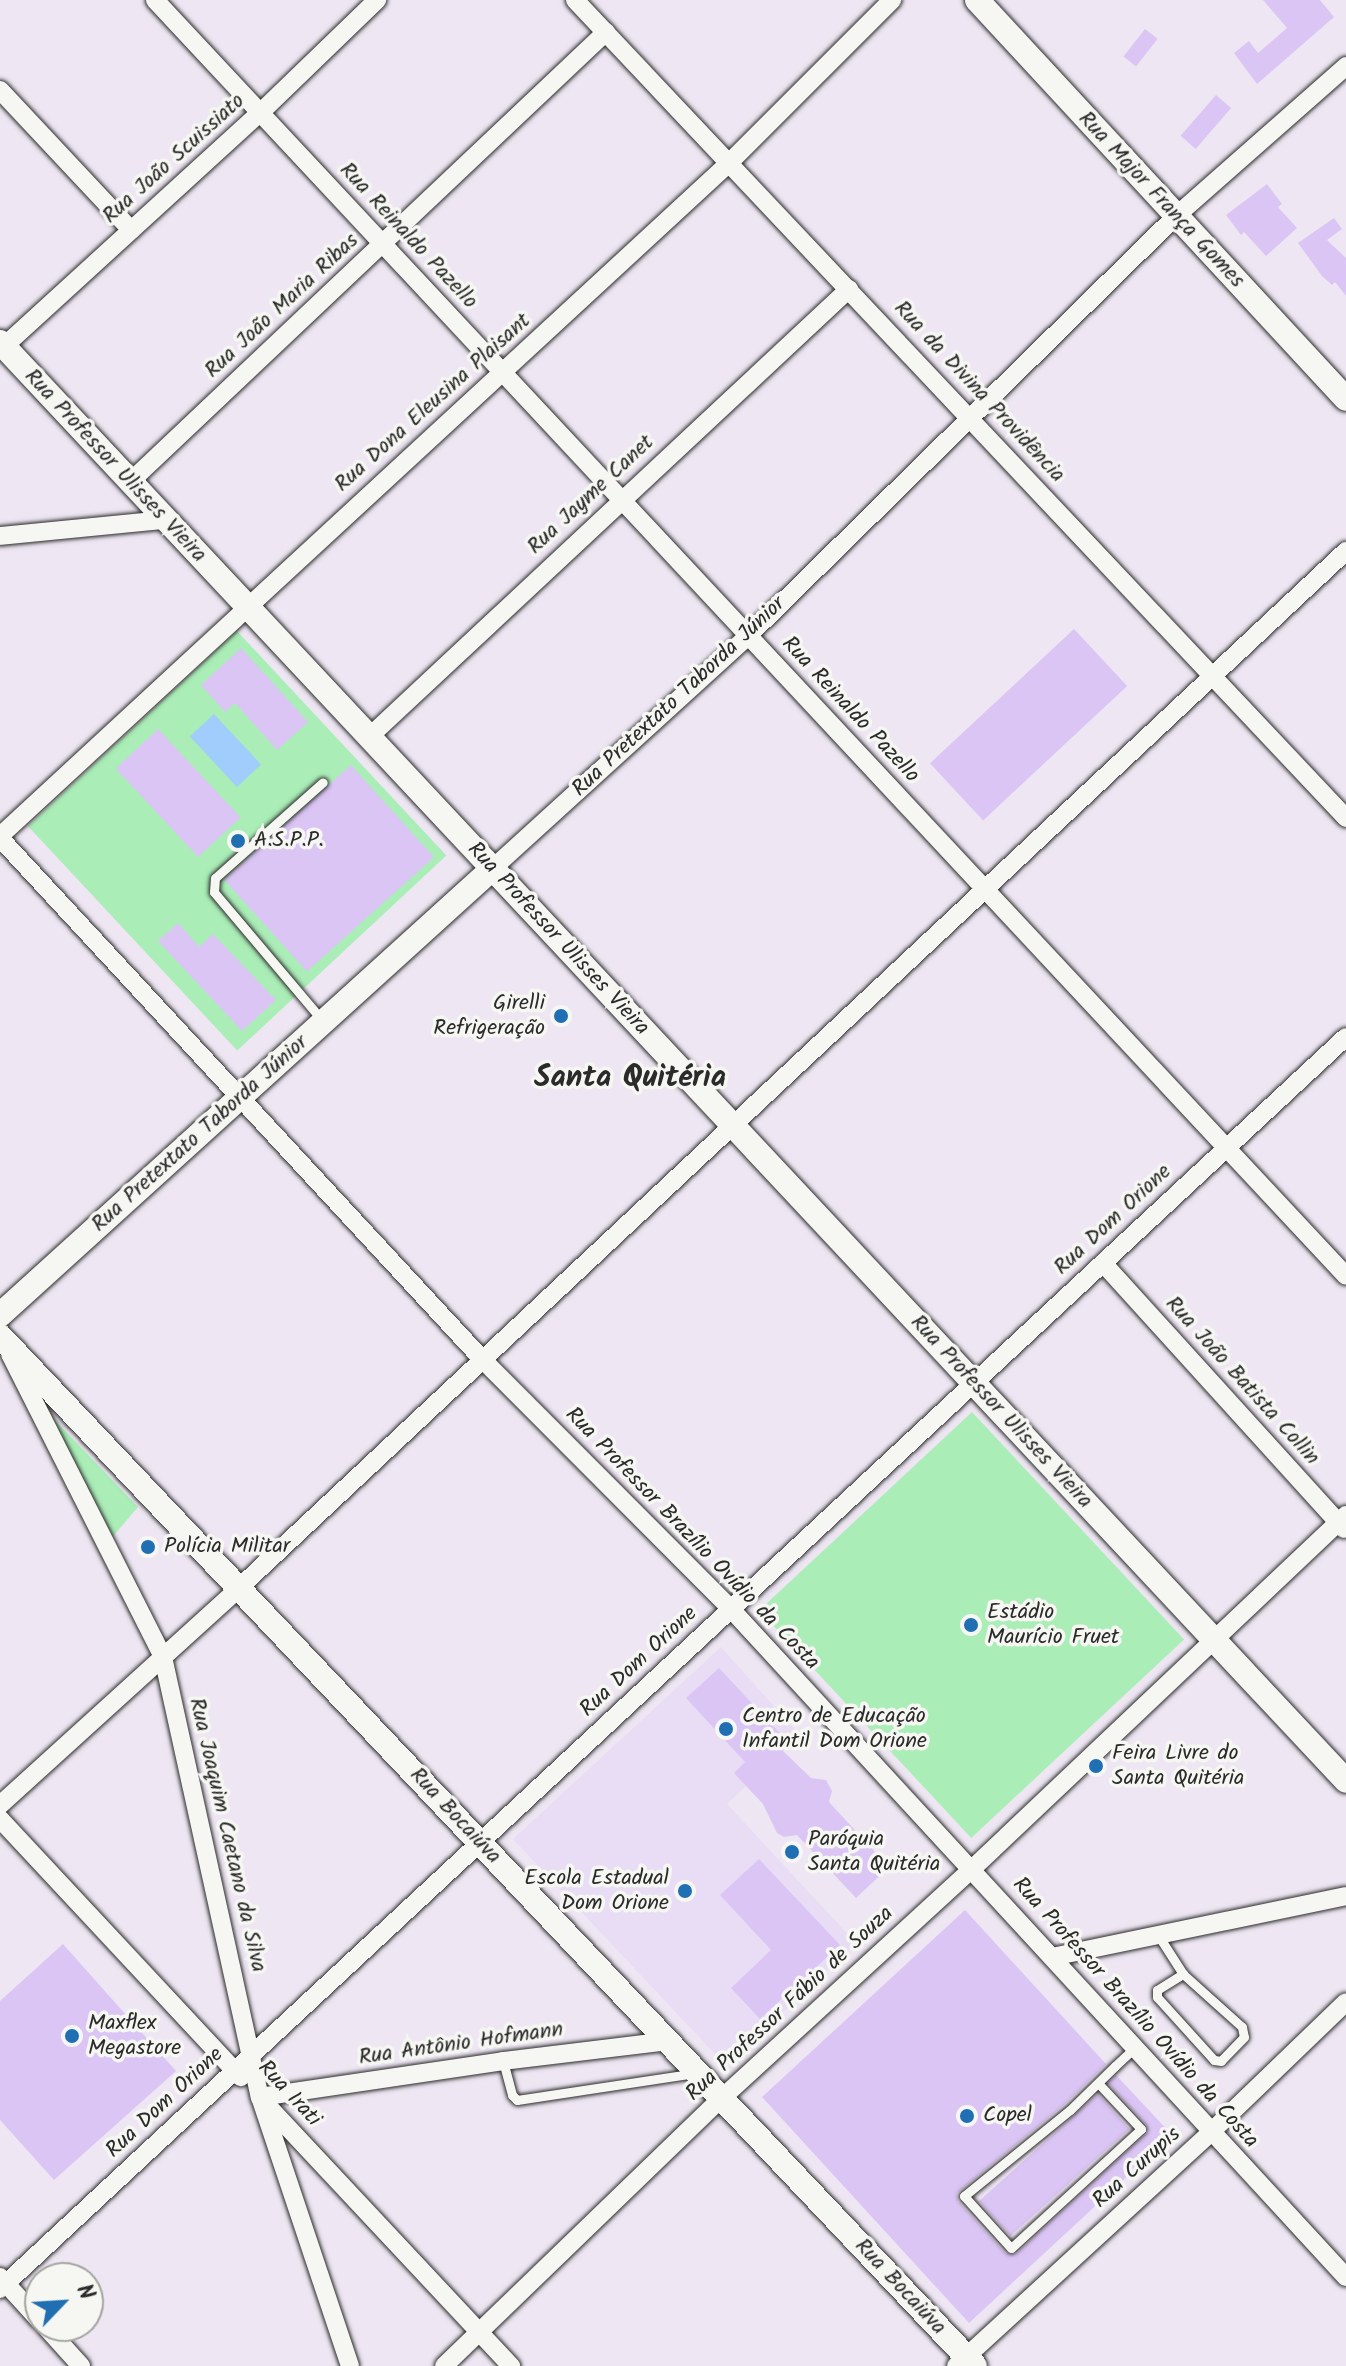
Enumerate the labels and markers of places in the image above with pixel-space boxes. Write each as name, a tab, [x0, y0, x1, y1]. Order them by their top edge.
place label: A.S.P.P.	[254, 828, 324, 854]
marker: A.S.P.P.	[229, 832, 247, 850]
place label: Girelli Refrigeração	[433, 990, 545, 1042]
marker: Girelli Refrigeração	[552, 1007, 570, 1025]
place label: Polícia Militar	[164, 1534, 290, 1560]
marker: Polícia Militar	[139, 1538, 157, 1556]
place label: Estádio Maurício Fruet	[987, 1599, 1119, 1650]
marker: Estádio Maurício Fruet	[962, 1616, 980, 1634]
place label: Centro de Educação Infantil Dom Orione	[742, 1703, 927, 1754]
marker: Centro de Educação Infantil Dom Orione	[717, 1720, 735, 1738]
place label: Feira Livre do Santa Quitéria	[1112, 1740, 1244, 1792]
marker: Feira Livre do Santa Quitéria	[1087, 1757, 1105, 1775]
place label: Paróquia Santa Quitéria	[808, 1826, 940, 1878]
marker: Paróquia Santa Quitéria	[783, 1843, 801, 1861]
place label: Escola Estadual Dom Orione	[524, 1865, 669, 1916]
marker: Escola Estadual Dom Orione	[676, 1882, 694, 1900]
place label: Maxflex Megastore	[88, 2010, 181, 2062]
marker: Maxflex Megastore	[63, 2027, 81, 2045]
place label: Copel	[983, 2103, 1032, 2129]
marker: Copel	[958, 2107, 976, 2125]

